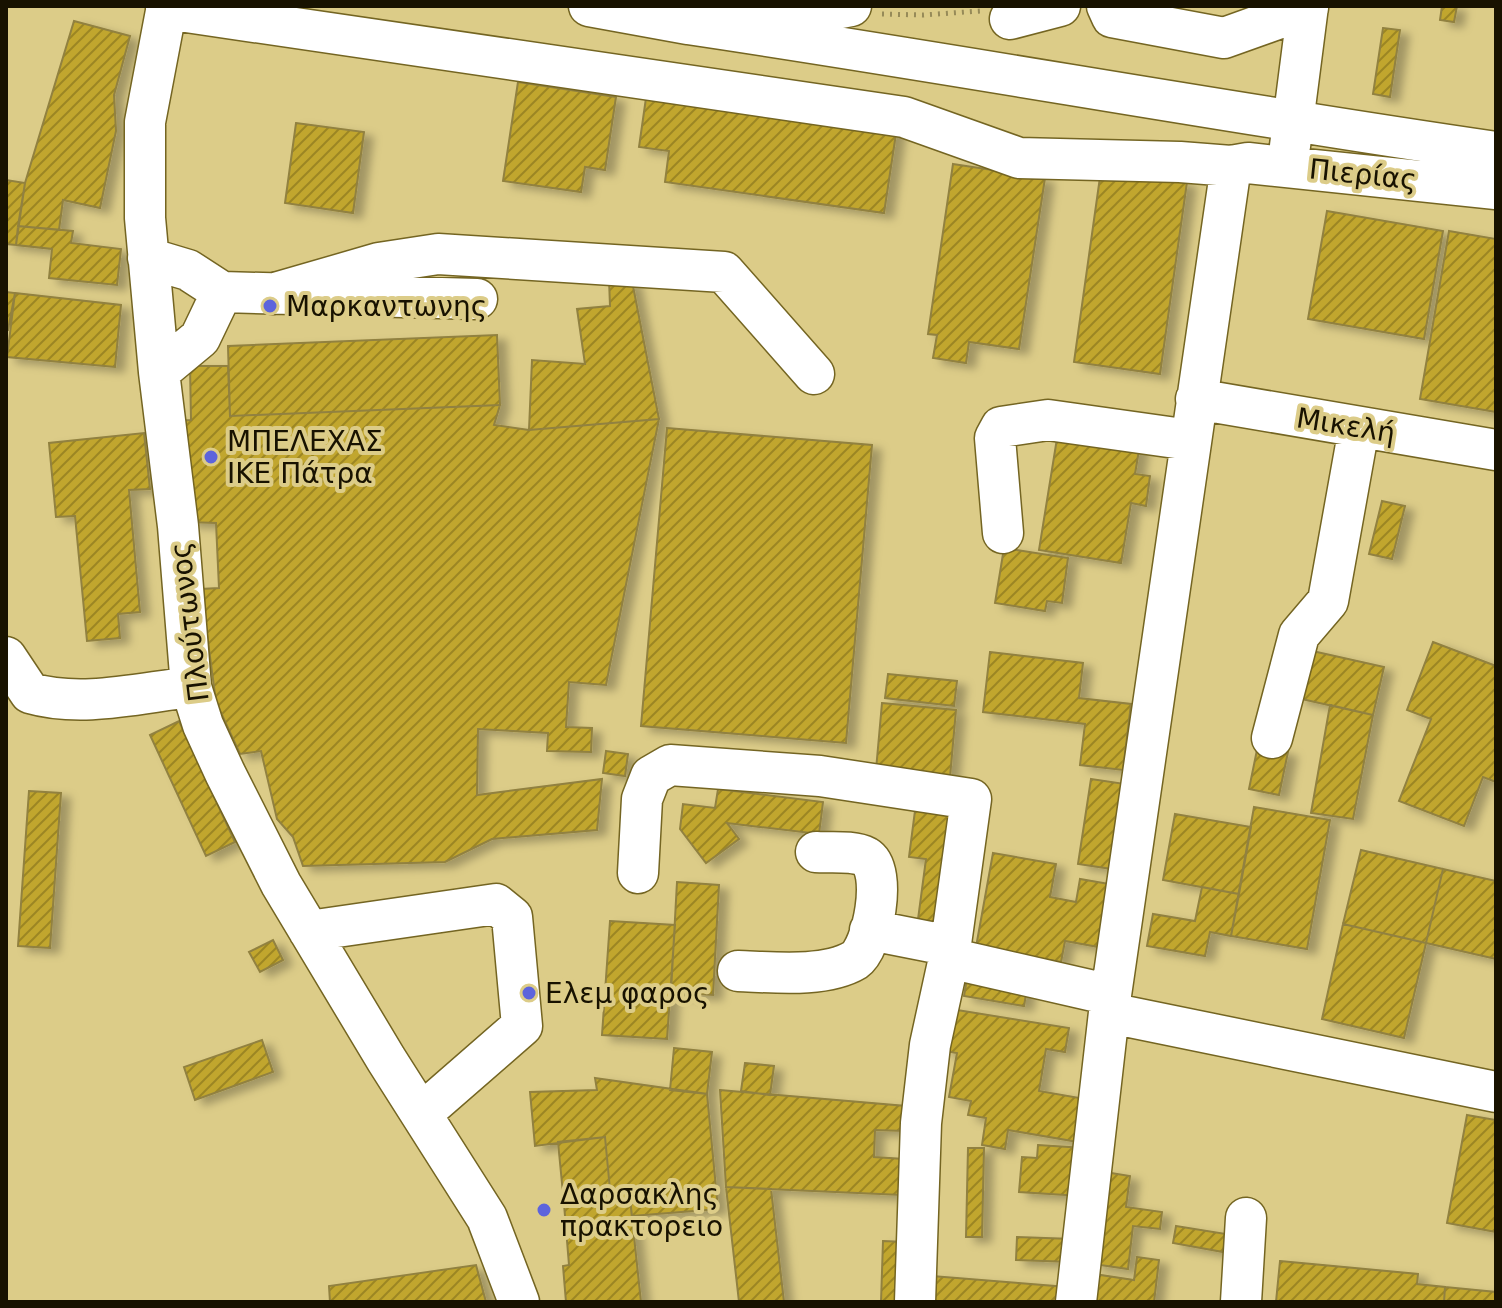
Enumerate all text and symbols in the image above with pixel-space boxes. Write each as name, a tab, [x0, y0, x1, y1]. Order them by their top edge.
street label: Πιερίας	[1308, 152, 1418, 197]
place label: Μαρκαντωνης	[286, 290, 487, 323]
marker: Μαρκαντωνης	[261, 297, 279, 315]
street label: Μικελή	[1294, 401, 1398, 450]
place label: ΜΠΕΛΕΧΑΣ ΙΚΕ Πάτρα	[227, 425, 383, 490]
marker: ΜΠΕΛΕΧΑΣ ΙΚΕ Πάτρα	[202, 448, 220, 466]
street label: Πλούτωνος	[163, 540, 216, 704]
place label: Ελεμ φαρος	[545, 977, 709, 1010]
marker: Ελεμ φαρος	[520, 984, 538, 1002]
place label: Δαρσακλης πρακτορειο	[560, 1178, 723, 1243]
marker: Δαρσακλης πρακτορειο	[535, 1201, 553, 1219]

